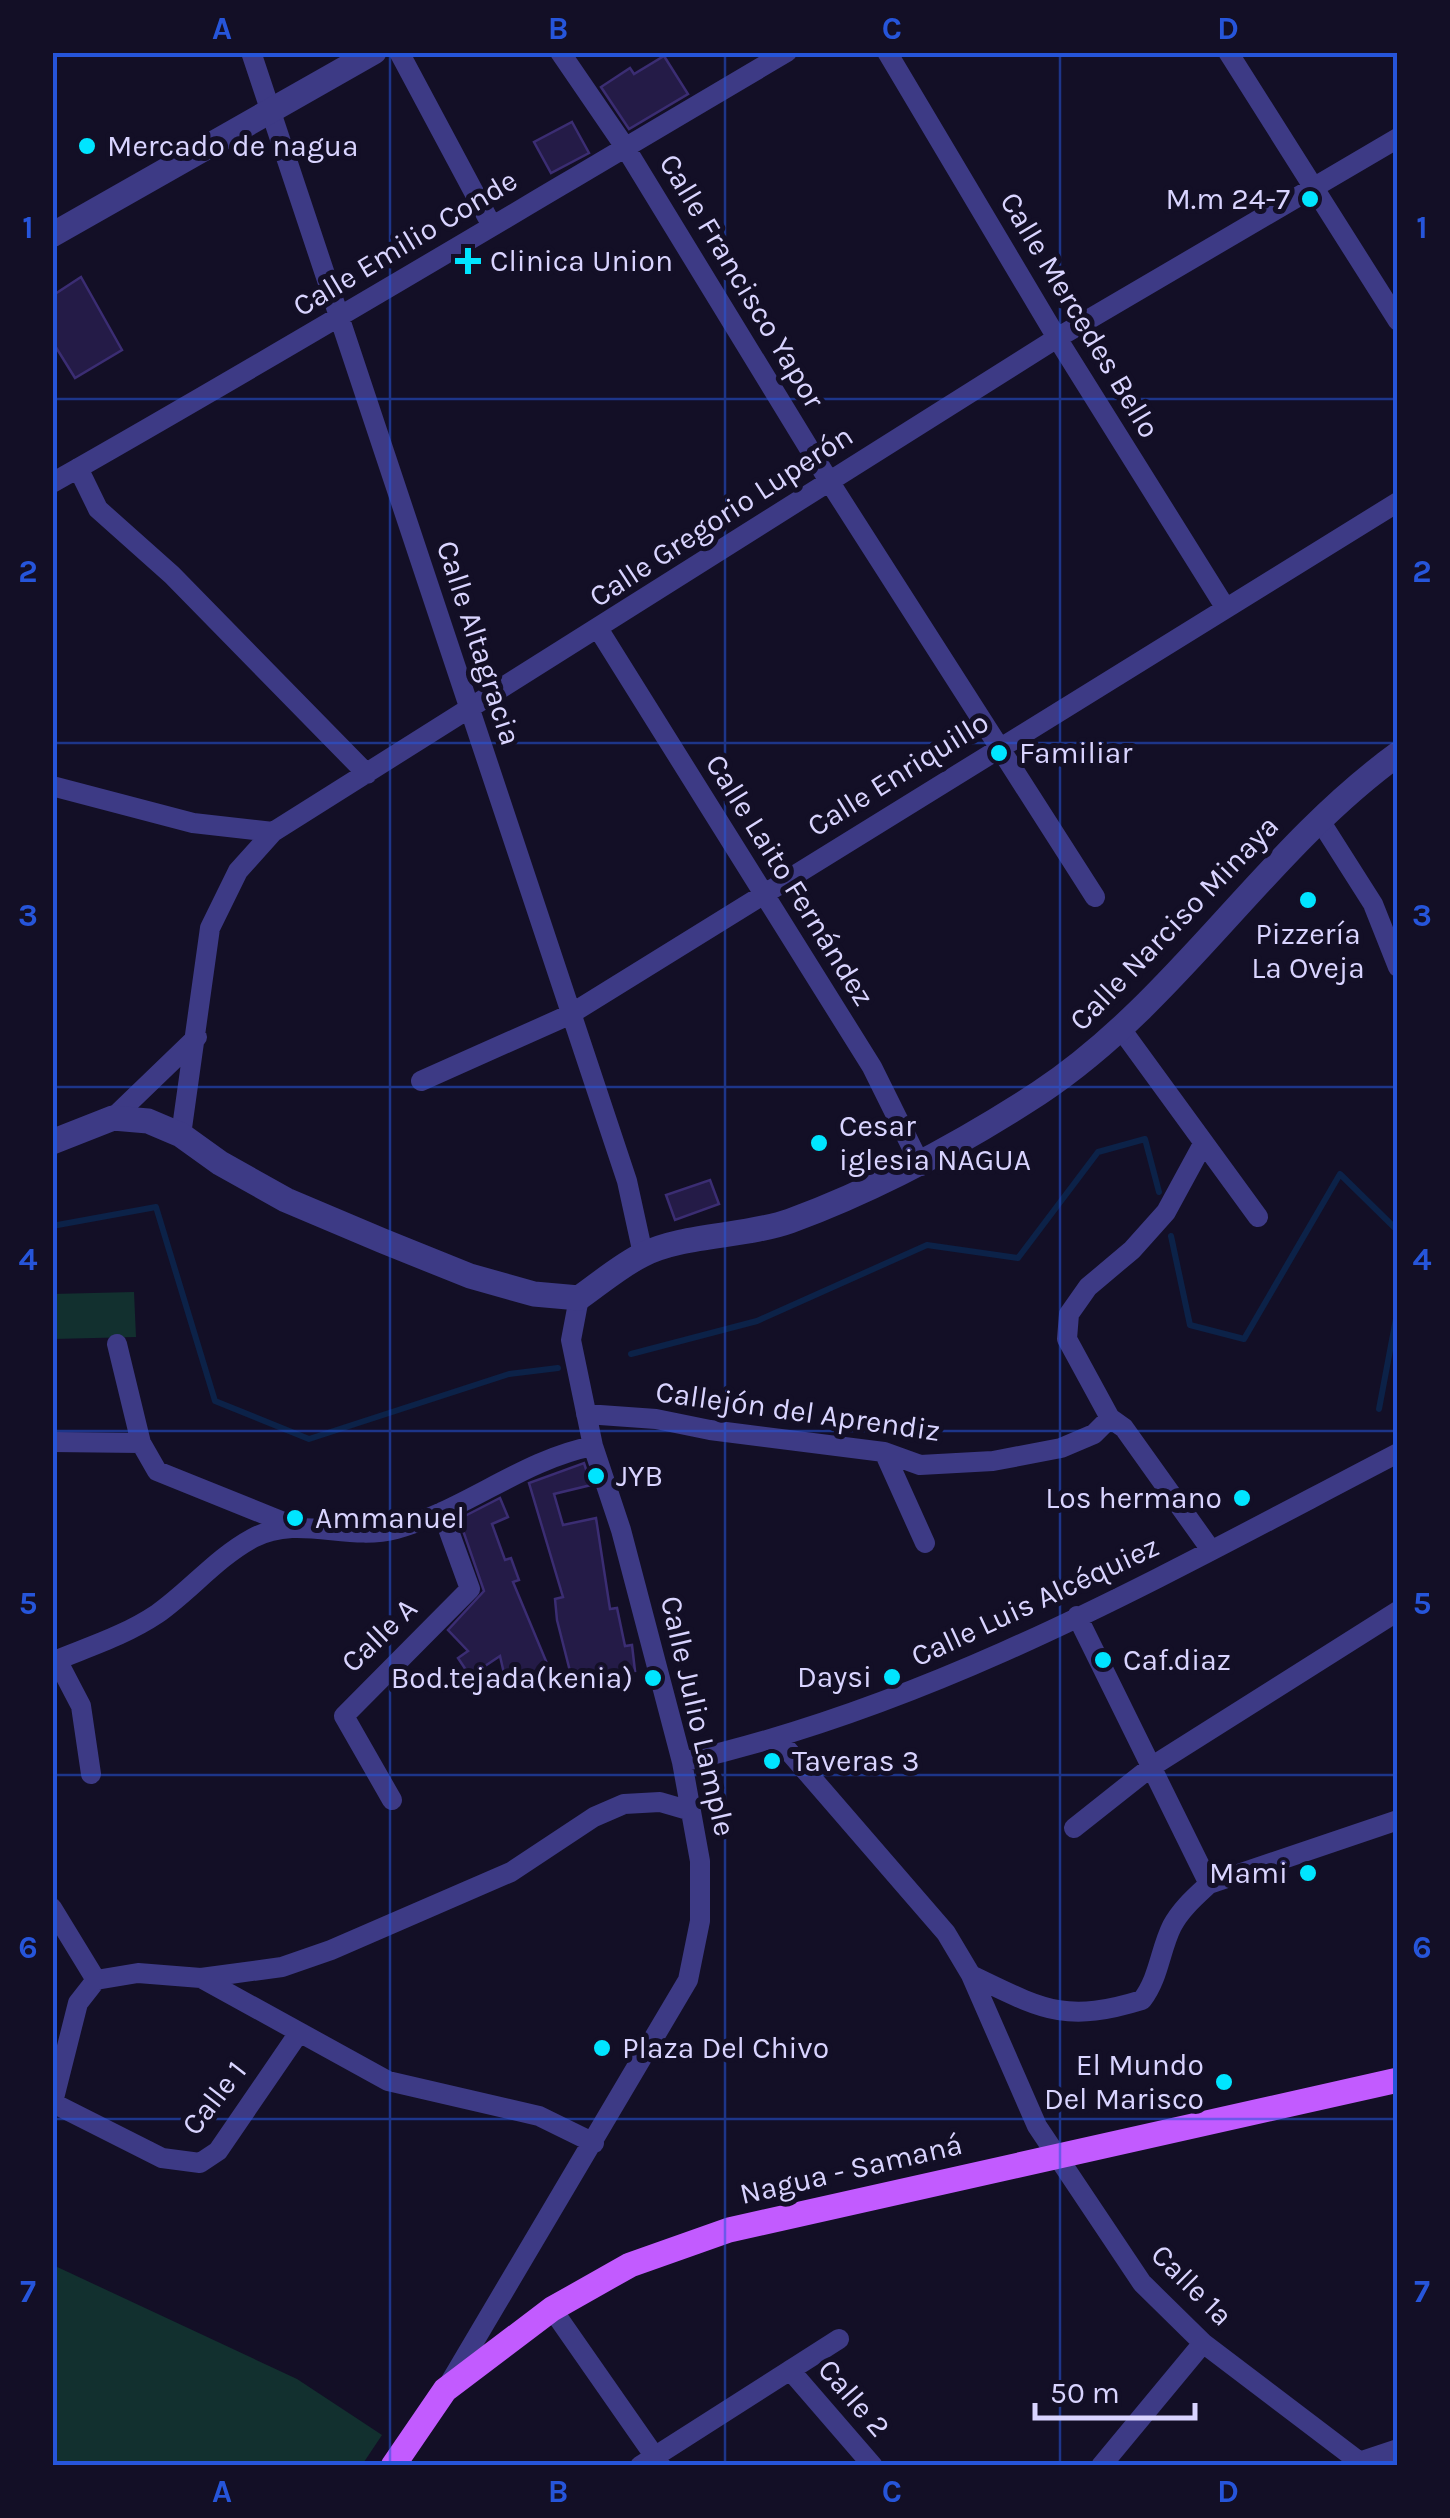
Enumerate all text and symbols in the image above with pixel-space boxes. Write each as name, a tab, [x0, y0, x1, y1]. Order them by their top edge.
text: A	[212, 10, 232, 47]
text: B	[548, 10, 568, 47]
text: C	[882, 10, 902, 47]
text: D	[1217, 10, 1239, 47]
place label: Mercado de nagua	[107, 128, 359, 164]
marker: Mercado de nagua	[76, 135, 98, 157]
street label: Calle Francisco Yapor	[652, 147, 832, 415]
street label: Calle Emilio Conde	[286, 162, 524, 324]
place label: M.m 24-7	[1165, 181, 1290, 217]
street label: Calle Mercedes Bello	[992, 186, 1168, 444]
marker: M.m 24-7	[1299, 188, 1321, 210]
text: 1	[22, 209, 34, 246]
text: 1	[1416, 209, 1428, 246]
place label: Clinica Union	[490, 243, 673, 279]
marker: Clinica Union	[455, 248, 481, 274]
street label: Calle Gregorio Luperón	[582, 417, 860, 615]
street label: Calle Altagracia	[429, 536, 529, 750]
text: 2	[18, 553, 38, 590]
text: 2	[1412, 553, 1432, 590]
street label: Calle Enriquillo	[801, 704, 995, 844]
place label: Familiar	[1019, 735, 1132, 771]
marker: Familiar	[988, 742, 1010, 764]
street label: Calle Laito Fernández	[698, 748, 882, 1012]
street label: Calle Narciso Minaya	[1062, 808, 1286, 1038]
marker: Pizzería La Oveja	[1297, 889, 1319, 911]
text: 3	[18, 897, 38, 934]
text: 3	[1412, 897, 1432, 934]
place label: Pizzería La Oveja	[1251, 916, 1365, 986]
place label: Cesar iglesia NAGUA	[839, 1108, 1031, 1178]
marker: Cesar iglesia NAGUA	[808, 1132, 830, 1154]
text: 4	[18, 1241, 38, 1278]
text: 4	[1412, 1241, 1432, 1278]
street label: Callejón del Aprendiz	[653, 1373, 943, 1449]
place label: JYB	[616, 1458, 663, 1494]
marker: JYB	[585, 1465, 607, 1487]
place label: Los hermano	[1045, 1480, 1222, 1516]
marker: Los hermano	[1231, 1487, 1253, 1509]
place label: Ammanuel	[315, 1500, 465, 1536]
marker: Ammanuel	[284, 1507, 306, 1529]
street label: Calle Luis Alcéquiez	[905, 1528, 1165, 1674]
text: 5	[19, 1585, 37, 1622]
text: 5	[1413, 1585, 1431, 1622]
street label: Calle A	[334, 1590, 424, 1680]
street label: Calle Julio Lample	[653, 1592, 743, 1840]
place label: Caf.diaz	[1123, 1642, 1231, 1678]
marker: Caf.diaz	[1092, 1649, 1114, 1671]
place label: Daysi	[797, 1659, 872, 1695]
place label: Bod.tejada(kenia)	[391, 1660, 633, 1696]
marker: Daysi	[881, 1666, 903, 1688]
marker: Bod.tejada(kenia)	[642, 1667, 664, 1689]
place label: Taveras 3	[792, 1743, 919, 1779]
marker: Taveras 3	[761, 1750, 783, 1772]
place label: Mami	[1209, 1855, 1288, 1891]
marker: Mami	[1297, 1862, 1319, 1884]
text: 6	[18, 1929, 38, 1966]
text: 6	[1412, 1929, 1432, 1966]
place label: Plaza Del Chivo	[622, 2030, 829, 2066]
marker: Plaza Del Chivo	[591, 2037, 613, 2059]
place label: El Mundo Del Marisco	[1044, 2047, 1204, 2117]
street label: Calle 1	[174, 2054, 254, 2142]
marker: El Mundo Del Marisco	[1213, 2071, 1235, 2093]
street label: Nagua - Samaná	[736, 2126, 966, 2212]
street label: Calle 1ª	[1144, 2237, 1240, 2333]
text: 7	[20, 2273, 36, 2310]
text: 7	[1414, 2273, 1430, 2310]
street label: Calle 2	[810, 2352, 898, 2444]
scale bar	[1035, 2358, 1195, 2420]
text: 50 m	[1050, 2375, 1120, 2411]
text: A	[212, 2473, 232, 2510]
text: B	[548, 2473, 568, 2510]
text: C	[882, 2473, 902, 2510]
text: D	[1217, 2473, 1239, 2510]

